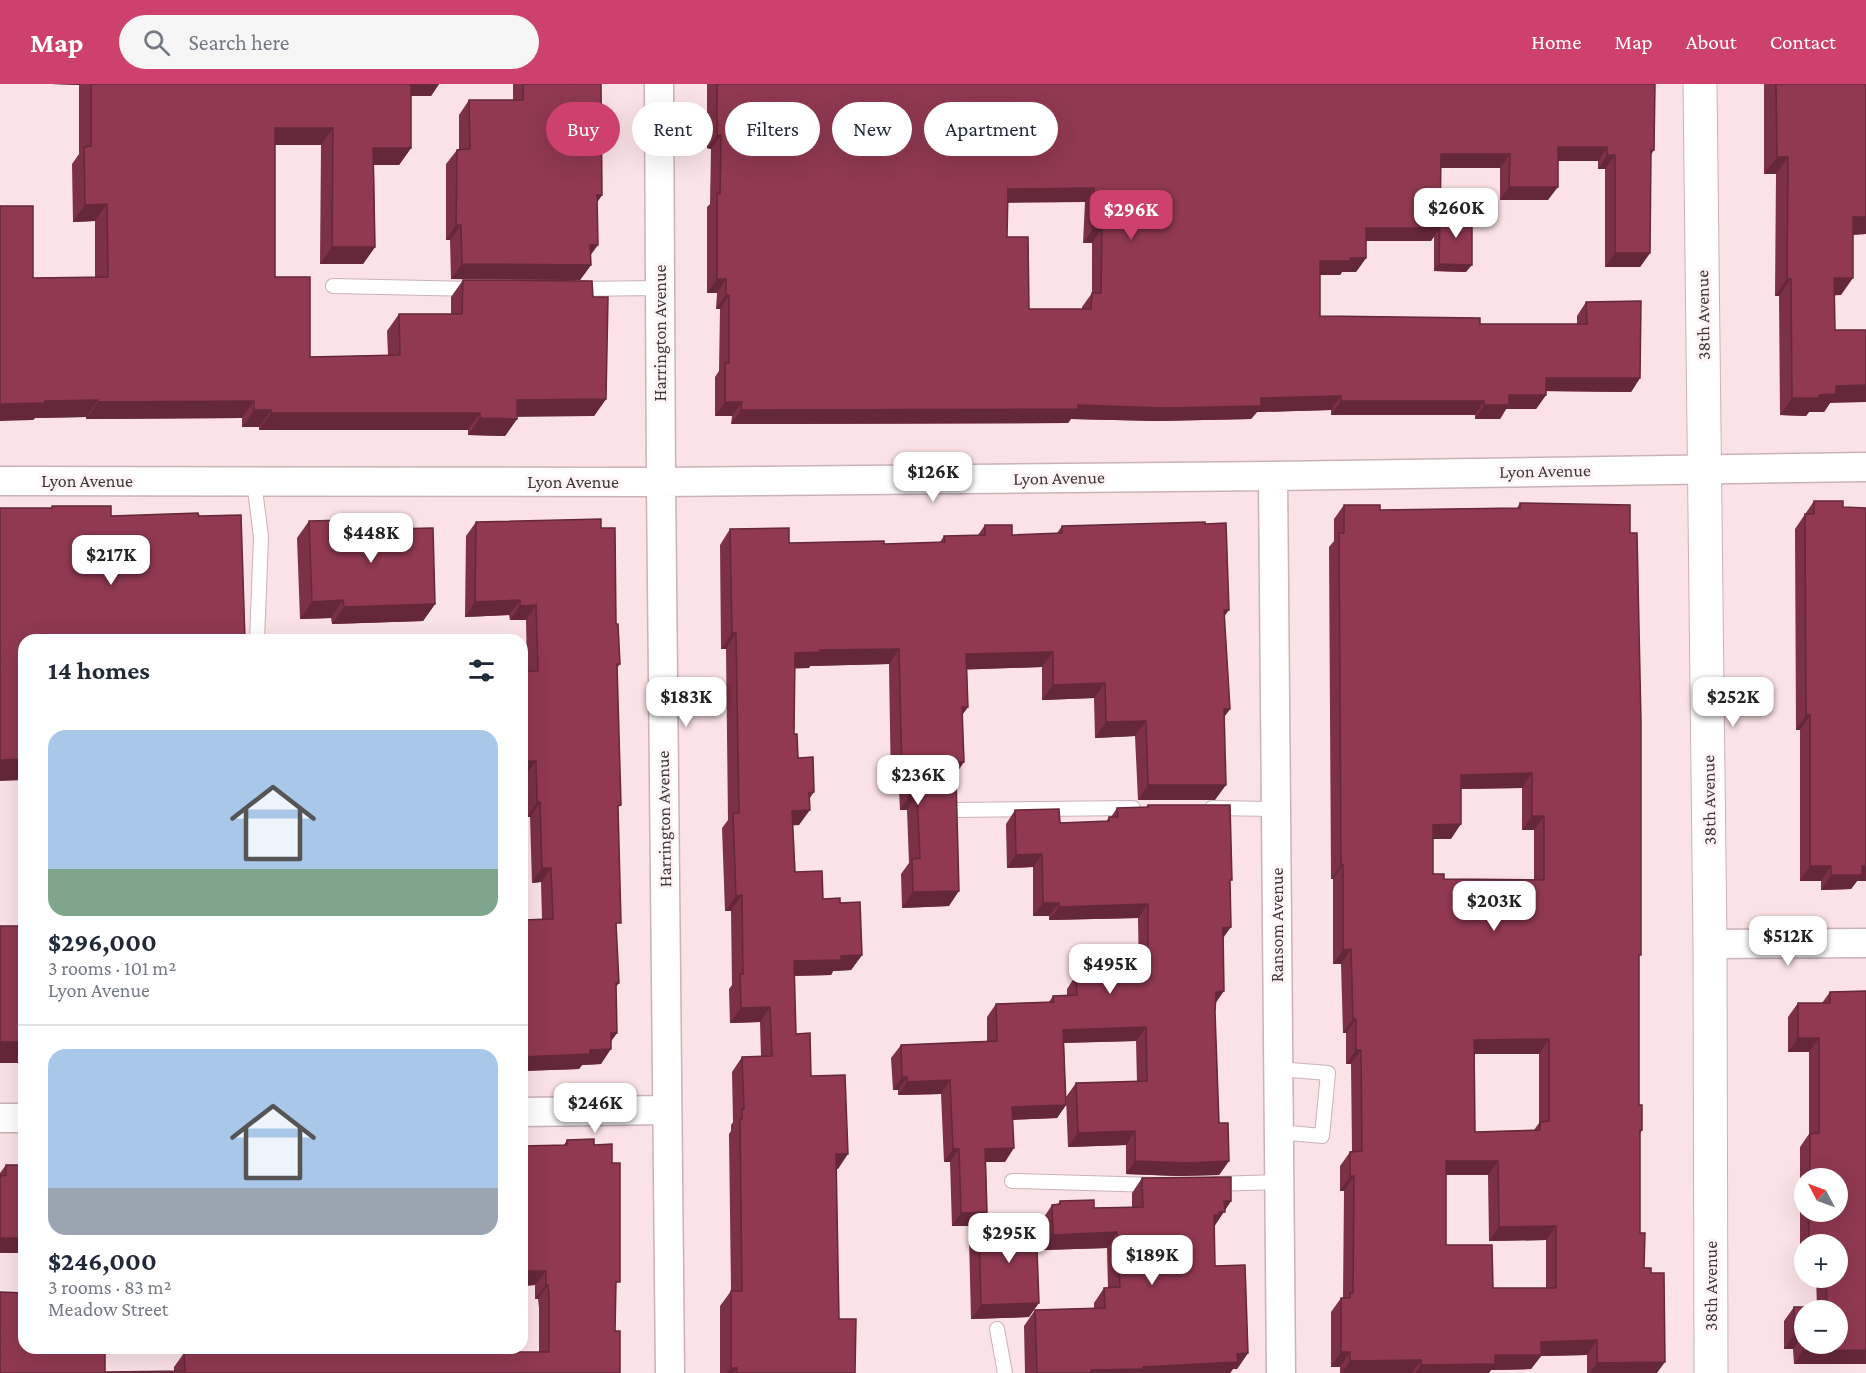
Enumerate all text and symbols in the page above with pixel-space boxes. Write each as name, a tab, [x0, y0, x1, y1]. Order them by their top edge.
search box	[119, 15, 539, 69]
icon: search	[140, 26, 173, 59]
text: Map	[30, 27, 83, 58]
text: Search here	[188, 30, 289, 55]
text: Home	[1531, 30, 1581, 54]
text: Map	[1614, 30, 1653, 54]
text: About	[1686, 30, 1737, 54]
text: Contact	[1770, 30, 1836, 54]
chip: Buy	[546, 102, 620, 156]
chip: Rent	[632, 102, 713, 156]
chip: Filters	[725, 102, 820, 156]
chip: New	[832, 102, 912, 156]
chip: Apartment	[924, 102, 1058, 156]
pin: $260K	[1414, 188, 1498, 239]
pin: $296K	[1089, 190, 1173, 241]
text: $260K	[1428, 196, 1484, 218]
text: $296K	[1104, 198, 1158, 220]
street label: Harrington Avenue	[650, 264, 670, 401]
street label: 38th Avenue	[1692, 270, 1714, 360]
pin: $126K	[891, 452, 975, 503]
text: $126K	[907, 460, 959, 482]
street label: Lyon Avenue	[1499, 460, 1591, 482]
street label: Lyon Avenue	[1013, 467, 1105, 489]
street label: Lyon Avenue	[41, 471, 133, 491]
street label: Lyon Avenue	[527, 472, 619, 492]
pin: $448K	[329, 513, 413, 564]
text: $448K	[343, 521, 399, 543]
pin: $217K	[69, 535, 153, 586]
text: $217K	[86, 543, 136, 565]
icon: filters	[465, 654, 498, 687]
text: 14 homes	[48, 656, 150, 685]
pin: $183K	[644, 677, 728, 728]
pin: $252K	[1691, 677, 1775, 728]
text: $183K	[660, 685, 712, 707]
text: $252K	[1707, 685, 1759, 707]
street label: Harrington Avenue	[653, 750, 675, 888]
pin: $236K	[876, 755, 960, 806]
street label: 38th Avenue	[1698, 755, 1720, 845]
text: $236K	[891, 763, 945, 785]
icon: home	[219, 769, 327, 877]
street label: Ransom Avenue	[1267, 868, 1287, 982]
pin: $203K	[1452, 881, 1536, 932]
text: $203K	[1467, 889, 1521, 911]
pin: $512K	[1746, 916, 1830, 967]
text: $512K	[1763, 924, 1813, 946]
text: $296,000	[48, 928, 157, 957]
pin: $495K	[1068, 944, 1152, 995]
text: $495K	[1083, 952, 1137, 974]
text: 3 rooms · 101 m²	[48, 957, 176, 979]
text: Lyon Avenue	[48, 979, 150, 1001]
pin: $246K	[553, 1083, 637, 1134]
icon: home	[219, 1088, 327, 1196]
text: $246K	[568, 1091, 622, 1113]
north arrow	[1794, 1168, 1848, 1222]
map controls	[1794, 1168, 1848, 1354]
pin: $295K	[967, 1213, 1051, 1264]
text: $295K	[982, 1221, 1036, 1243]
button: +	[1794, 1234, 1848, 1288]
pin: $189K	[1110, 1235, 1194, 1286]
street label: 38th Avenue	[1701, 1241, 1721, 1331]
text: $189K	[1126, 1243, 1178, 1265]
text: $246,000	[48, 1247, 157, 1276]
text: 3 rooms · 83 m²	[48, 1276, 171, 1298]
text: Meadow Street	[48, 1298, 168, 1320]
button: −	[1794, 1300, 1848, 1354]

